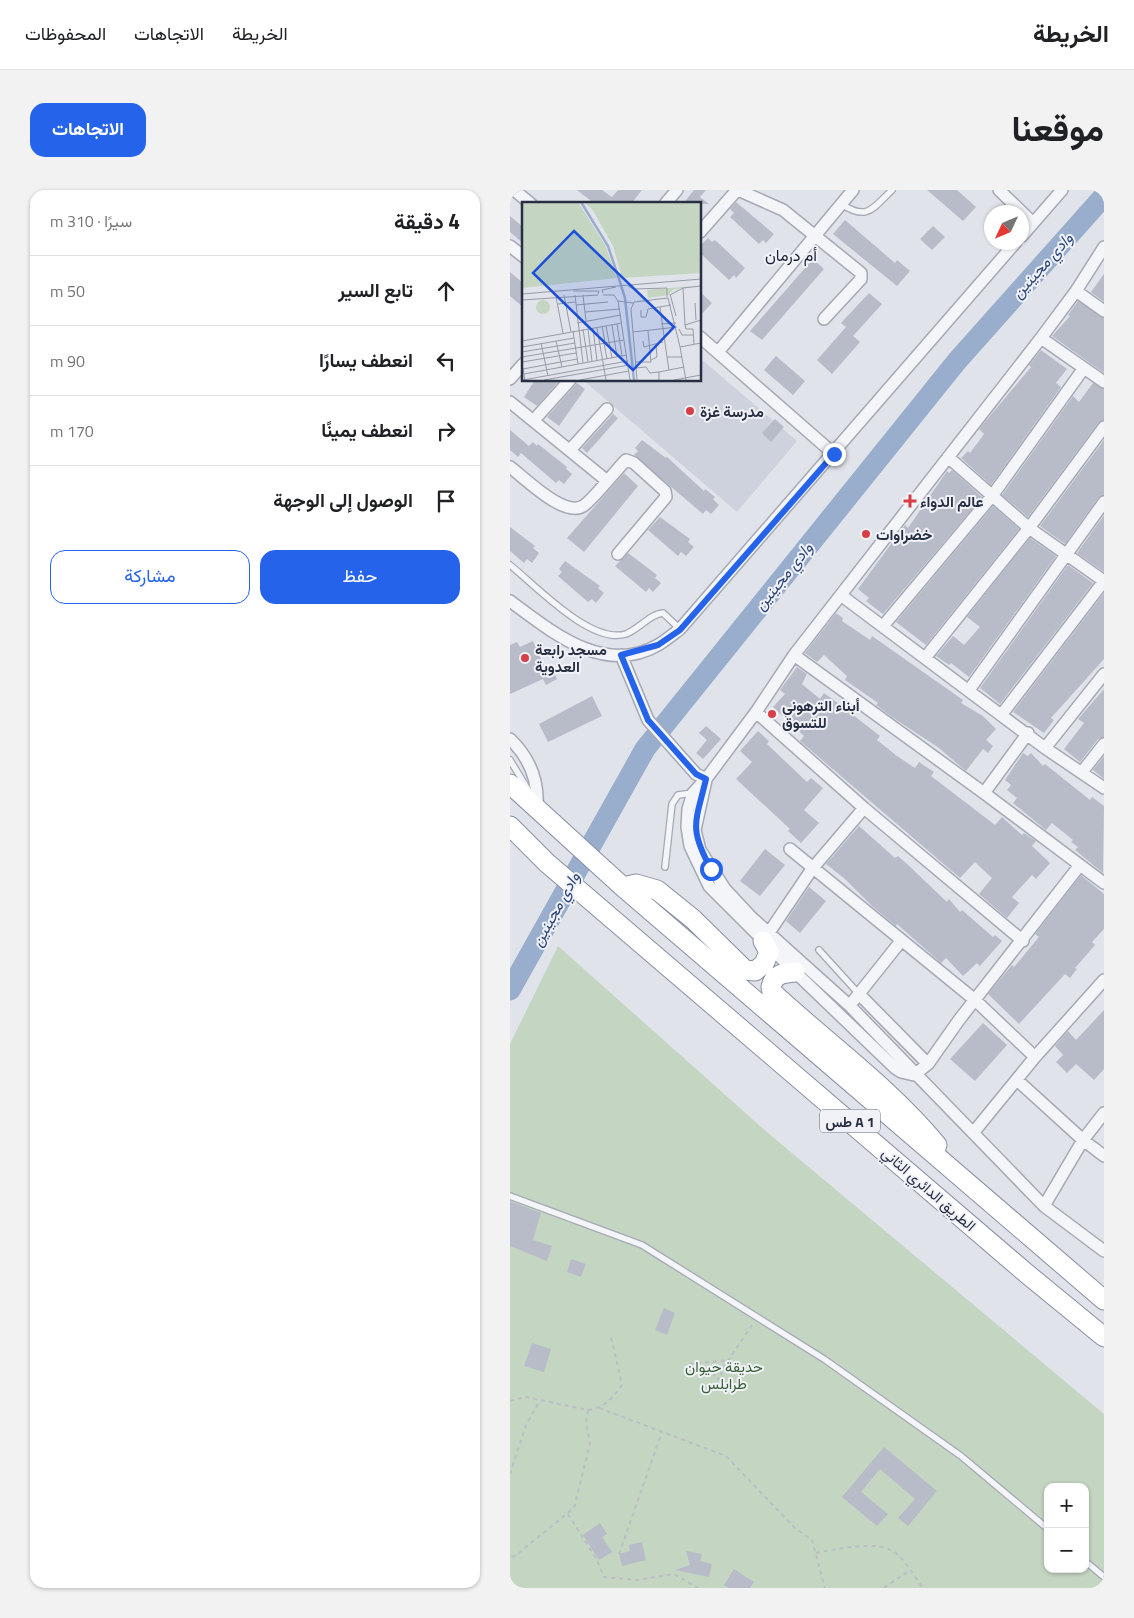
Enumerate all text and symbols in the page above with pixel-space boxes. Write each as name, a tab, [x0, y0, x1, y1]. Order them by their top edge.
text: الخريطة	[1033, 15, 1109, 51]
text: المحفوظات	[25, 20, 106, 47]
text: الاتجاهات	[134, 20, 204, 47]
text: الخريطة	[232, 20, 288, 47]
text: موقعنا	[1011, 101, 1104, 155]
button: الاتجاهات	[30, 103, 146, 157]
inset map	[522, 202, 701, 381]
text: 4 دقيقة	[394, 205, 460, 237]
north arrow	[984, 205, 1029, 250]
text: سيرًا · 310 m	[50, 209, 132, 233]
water label: وادي مجينين	[1006, 227, 1080, 305]
district label: أم درمان	[765, 243, 817, 267]
text: تابع السير	[338, 275, 413, 304]
icon: ahead	[432, 277, 460, 305]
text: 50 m	[50, 279, 85, 303]
text: انعطف يسارًا	[319, 345, 413, 374]
icon: left	[432, 347, 460, 375]
text: 90 m	[50, 349, 85, 373]
place label: مدرسة غزة	[700, 400, 764, 423]
marker: مدرسة غزة	[684, 405, 696, 417]
text: انعطف يمينًا	[321, 415, 413, 444]
icon: right	[432, 417, 460, 445]
text: 170 m	[50, 419, 94, 443]
route end	[823, 443, 846, 466]
text: الوصول إلى الوجهة	[273, 485, 413, 514]
icon: arrive	[432, 487, 460, 515]
place label: عالم الدواء	[920, 490, 983, 513]
marker: عالم الدواء	[904, 495, 916, 507]
place label: خضراوات	[876, 523, 932, 546]
marker: خضراوات	[860, 528, 872, 540]
water label: وادي مجينين	[748, 537, 820, 617]
button: مشاركة	[50, 550, 250, 604]
button: حفظ	[260, 550, 460, 604]
place label: مسجد رابعة العدوية	[535, 638, 607, 678]
marker: مسجد رابعة العدوية	[519, 652, 531, 664]
place label: أبناء الترهوني للتسوق	[782, 694, 860, 734]
marker: أبناء الترهوني للتسوق	[766, 708, 778, 720]
route start	[700, 858, 723, 881]
water label: وادي مجينين	[525, 867, 587, 952]
road number: طس A 1	[820, 1109, 880, 1132]
street label: الطريق الدائري الثاني	[876, 1142, 981, 1238]
park label: حديقة حيوان طرابلس	[685, 1355, 763, 1395]
map controls	[1044, 1483, 1089, 1573]
button: +	[1044, 1483, 1089, 1528]
button: −	[1044, 1528, 1089, 1573]

